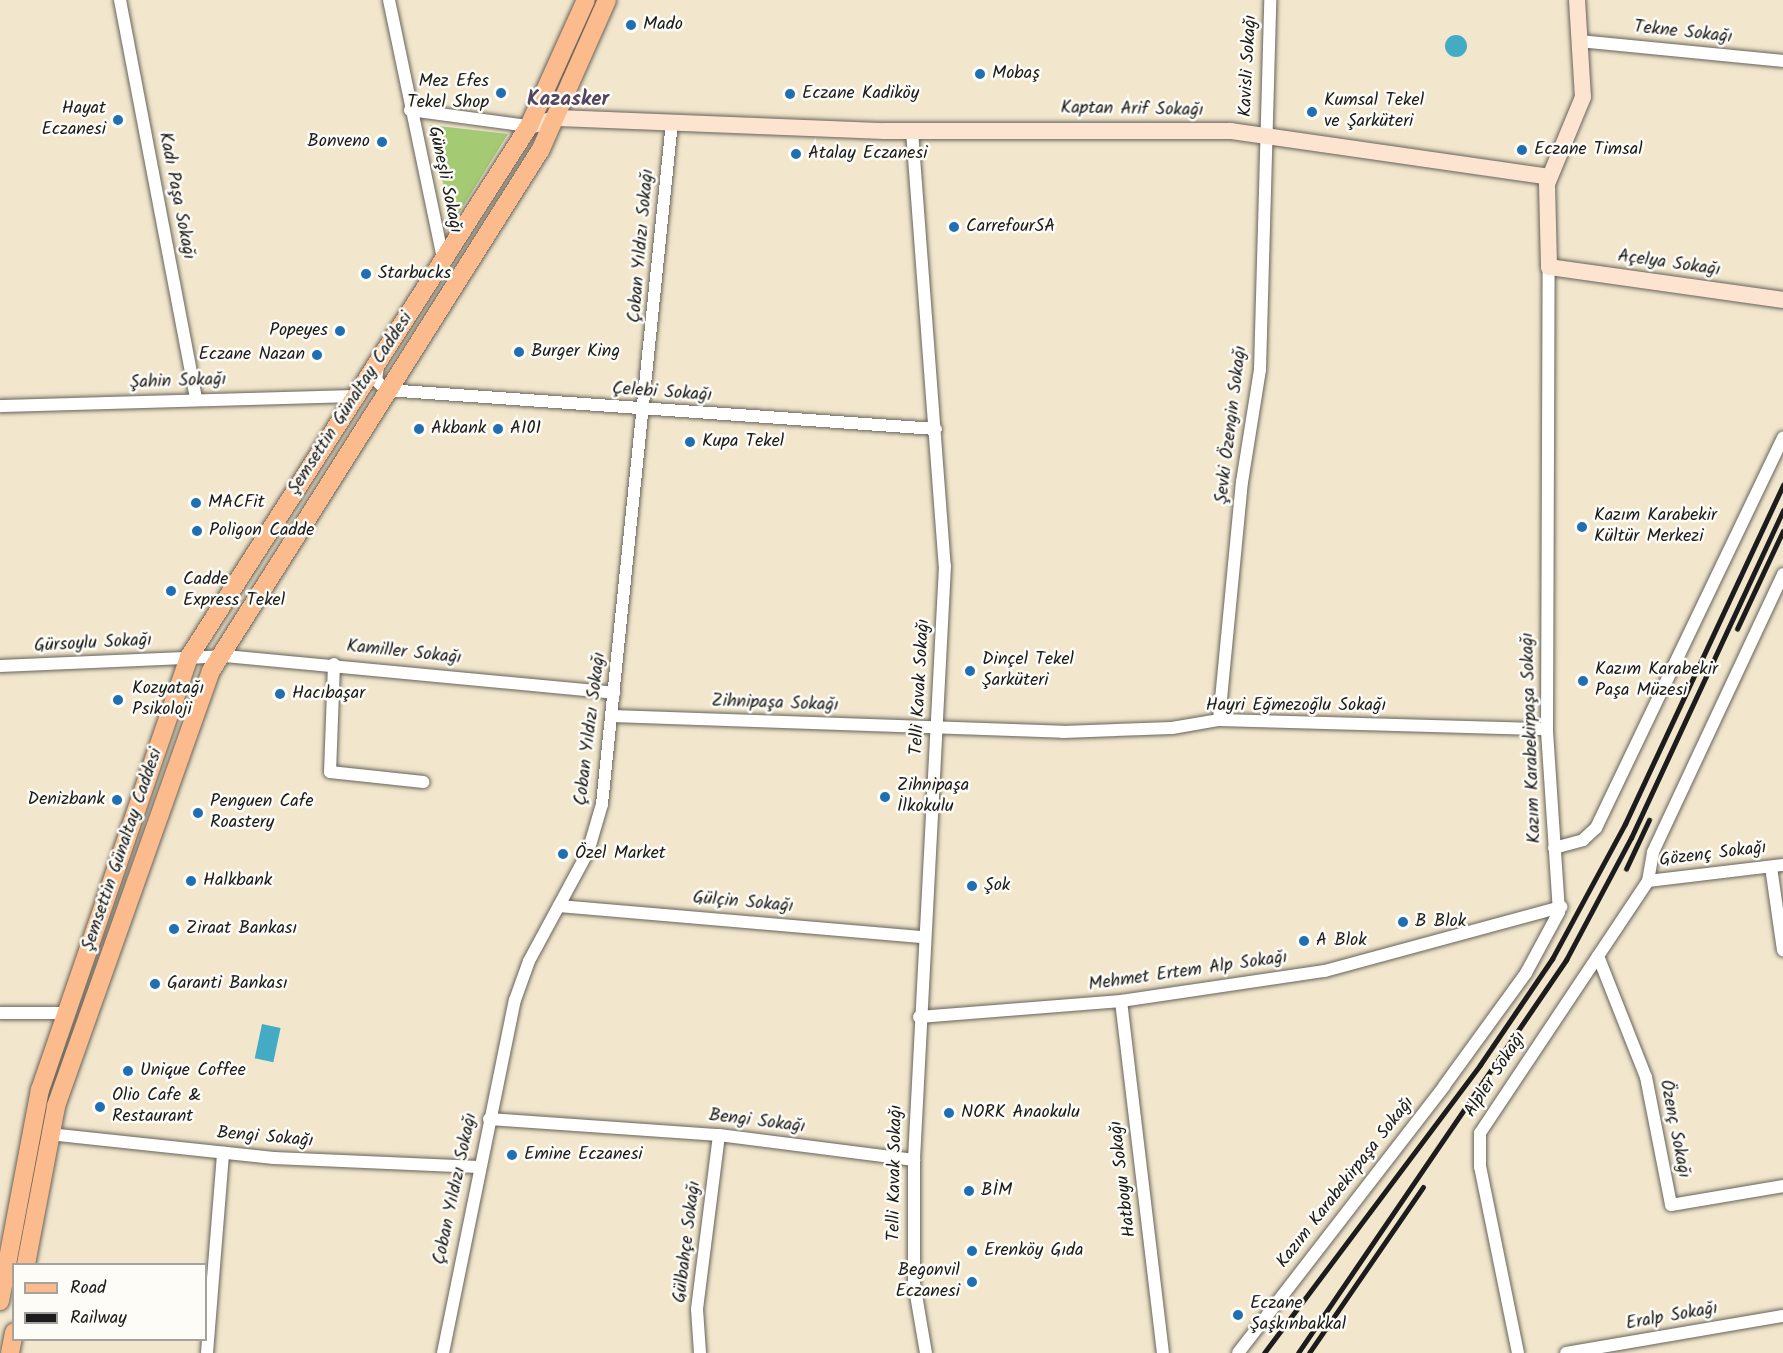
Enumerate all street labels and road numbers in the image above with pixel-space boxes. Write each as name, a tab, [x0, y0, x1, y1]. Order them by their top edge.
street label: Kavisli Sokağı	[1236, 14, 1262, 118]
street label: Tekne Sokağı	[1633, 17, 1733, 49]
street label: Kaptan Arif Sokağı	[1060, 98, 1204, 122]
street label: Güneşli Sokağı	[422, 125, 466, 235]
street label: Kadı Paşa Sokağı	[153, 130, 199, 262]
street label: Çoban Yıldızı Sokağı	[625, 168, 659, 324]
street label: Açelya Sokağı	[1616, 246, 1722, 282]
street label: Şemsettin Günaltay Caddesi	[284, 309, 418, 499]
street label: Şevki Özengin Sokağı	[1212, 345, 1252, 505]
street label: Şahin Sokağı	[129, 370, 227, 394]
street label: Çelebi Sokağı	[611, 379, 713, 407]
street label: Telli Kavak Sokağı	[907, 618, 935, 756]
street label: Gürsoylu Sokağı	[34, 630, 152, 658]
street label: Kazım Karabekirpaşa Sokağı	[1518, 632, 1546, 844]
street label: Kamiller Sokağı	[345, 636, 463, 670]
street label: Çoban Yıldızı Sokağı	[571, 651, 611, 807]
street label: Zihnipaşa Sokağı	[711, 691, 839, 717]
street label: Hayri Eğmezoğlu Sokağı	[1206, 695, 1386, 717]
street label: Şemsettin Günaltay Caddesi	[78, 746, 168, 954]
street label: Gözenç Sokağı	[1658, 838, 1768, 872]
street label: Gülçin Sokağı	[692, 888, 794, 918]
street label: Mehmet Ertem Alp Sokağı	[1087, 947, 1289, 997]
street label: Alpler Sokağı	[1460, 1028, 1532, 1122]
street label: Özenç Sokağı	[1654, 1078, 1694, 1180]
street label: Kazım Karabekirpaşa Sokağı	[1273, 1093, 1419, 1273]
street label: Bengi Sokağı	[708, 1105, 806, 1139]
street label: Telli Kavak Sokağı	[884, 1105, 908, 1241]
street label: Çoban Yıldızı Sokağı	[429, 1111, 483, 1267]
street label: Hatboyu Sokağı	[1106, 1120, 1142, 1238]
street label: Bengi Sokağı	[216, 1123, 314, 1153]
street label: Gülbahçe Sokağı	[670, 1180, 706, 1304]
street label: Eralp Sokağı	[1624, 1298, 1720, 1336]

